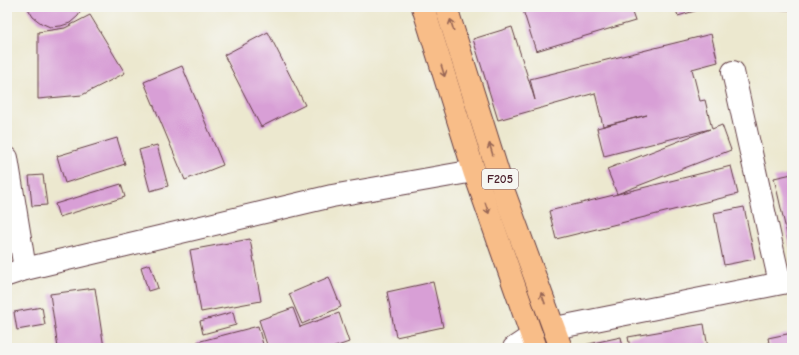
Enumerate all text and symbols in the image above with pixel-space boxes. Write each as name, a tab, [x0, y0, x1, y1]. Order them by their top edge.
one-way arrow	[447, 19, 455, 31]
one-way arrow	[440, 64, 447, 77]
one-way arrow	[486, 143, 494, 155]
road number: F205	[482, 169, 518, 189]
one-way arrow	[484, 201, 491, 214]
one-way arrow	[539, 292, 547, 304]

